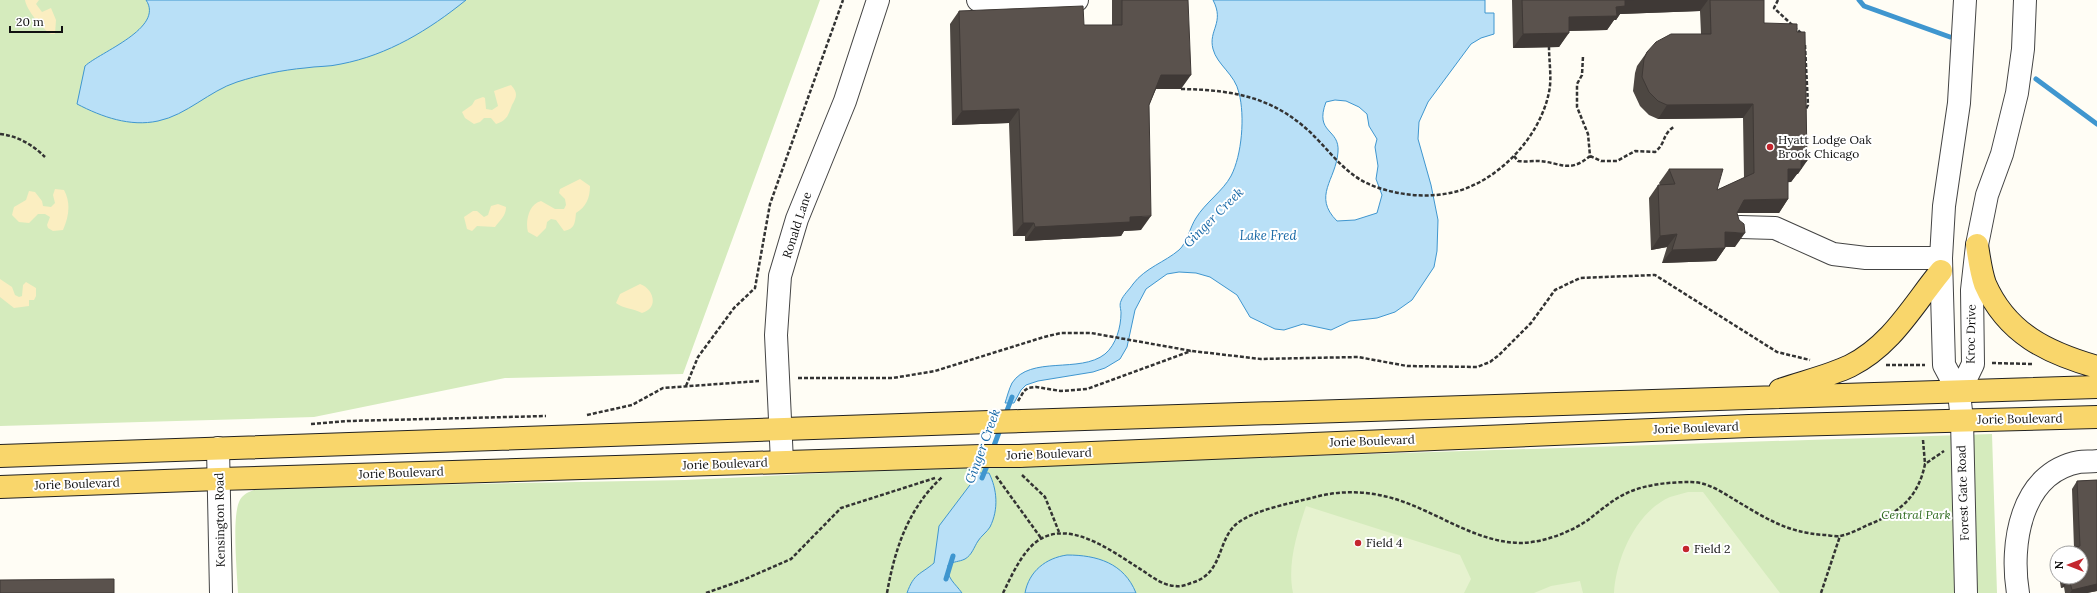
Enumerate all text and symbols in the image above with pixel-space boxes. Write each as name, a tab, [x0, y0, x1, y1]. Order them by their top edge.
scale bar	[10, 8, 62, 34]
text: 20 m	[16, 14, 44, 29]
place label: Hyatt Lodge Oak Brook Chicago	[1778, 132, 1872, 161]
marker: Hyatt Lodge Oak Brook Chicago	[1765, 142, 1775, 152]
water label: Ginger Creek	[1180, 184, 1247, 251]
street label: Ronald Lane	[779, 189, 814, 260]
water label: Lake Fred	[1239, 227, 1297, 244]
street label: Kroc Drive	[1962, 303, 1979, 364]
water label: Ginger Creek	[961, 406, 1004, 486]
street label: Jorie Boulevard	[1976, 410, 2063, 427]
street label: Jorie Boulevard	[1652, 419, 1739, 437]
street label: Jorie Boulevard	[1328, 432, 1415, 450]
street label: Jorie Boulevard	[1005, 445, 1092, 463]
street label: Forest Gate Road	[1953, 445, 1972, 541]
street label: Jorie Boulevard	[681, 455, 768, 473]
street label: Jorie Boulevard	[357, 464, 444, 482]
street label: Kensington Road	[211, 473, 228, 567]
street label: Jorie Boulevard	[33, 475, 120, 493]
park label: Central Park	[1881, 507, 1951, 522]
place label: Field 4	[1366, 535, 1403, 550]
marker: Field 4	[1353, 538, 1363, 548]
place label: Field 2	[1694, 541, 1730, 556]
marker: Field 2	[1681, 544, 1691, 554]
north arrow	[2049, 545, 2089, 585]
text: N	[2052, 560, 2066, 569]

